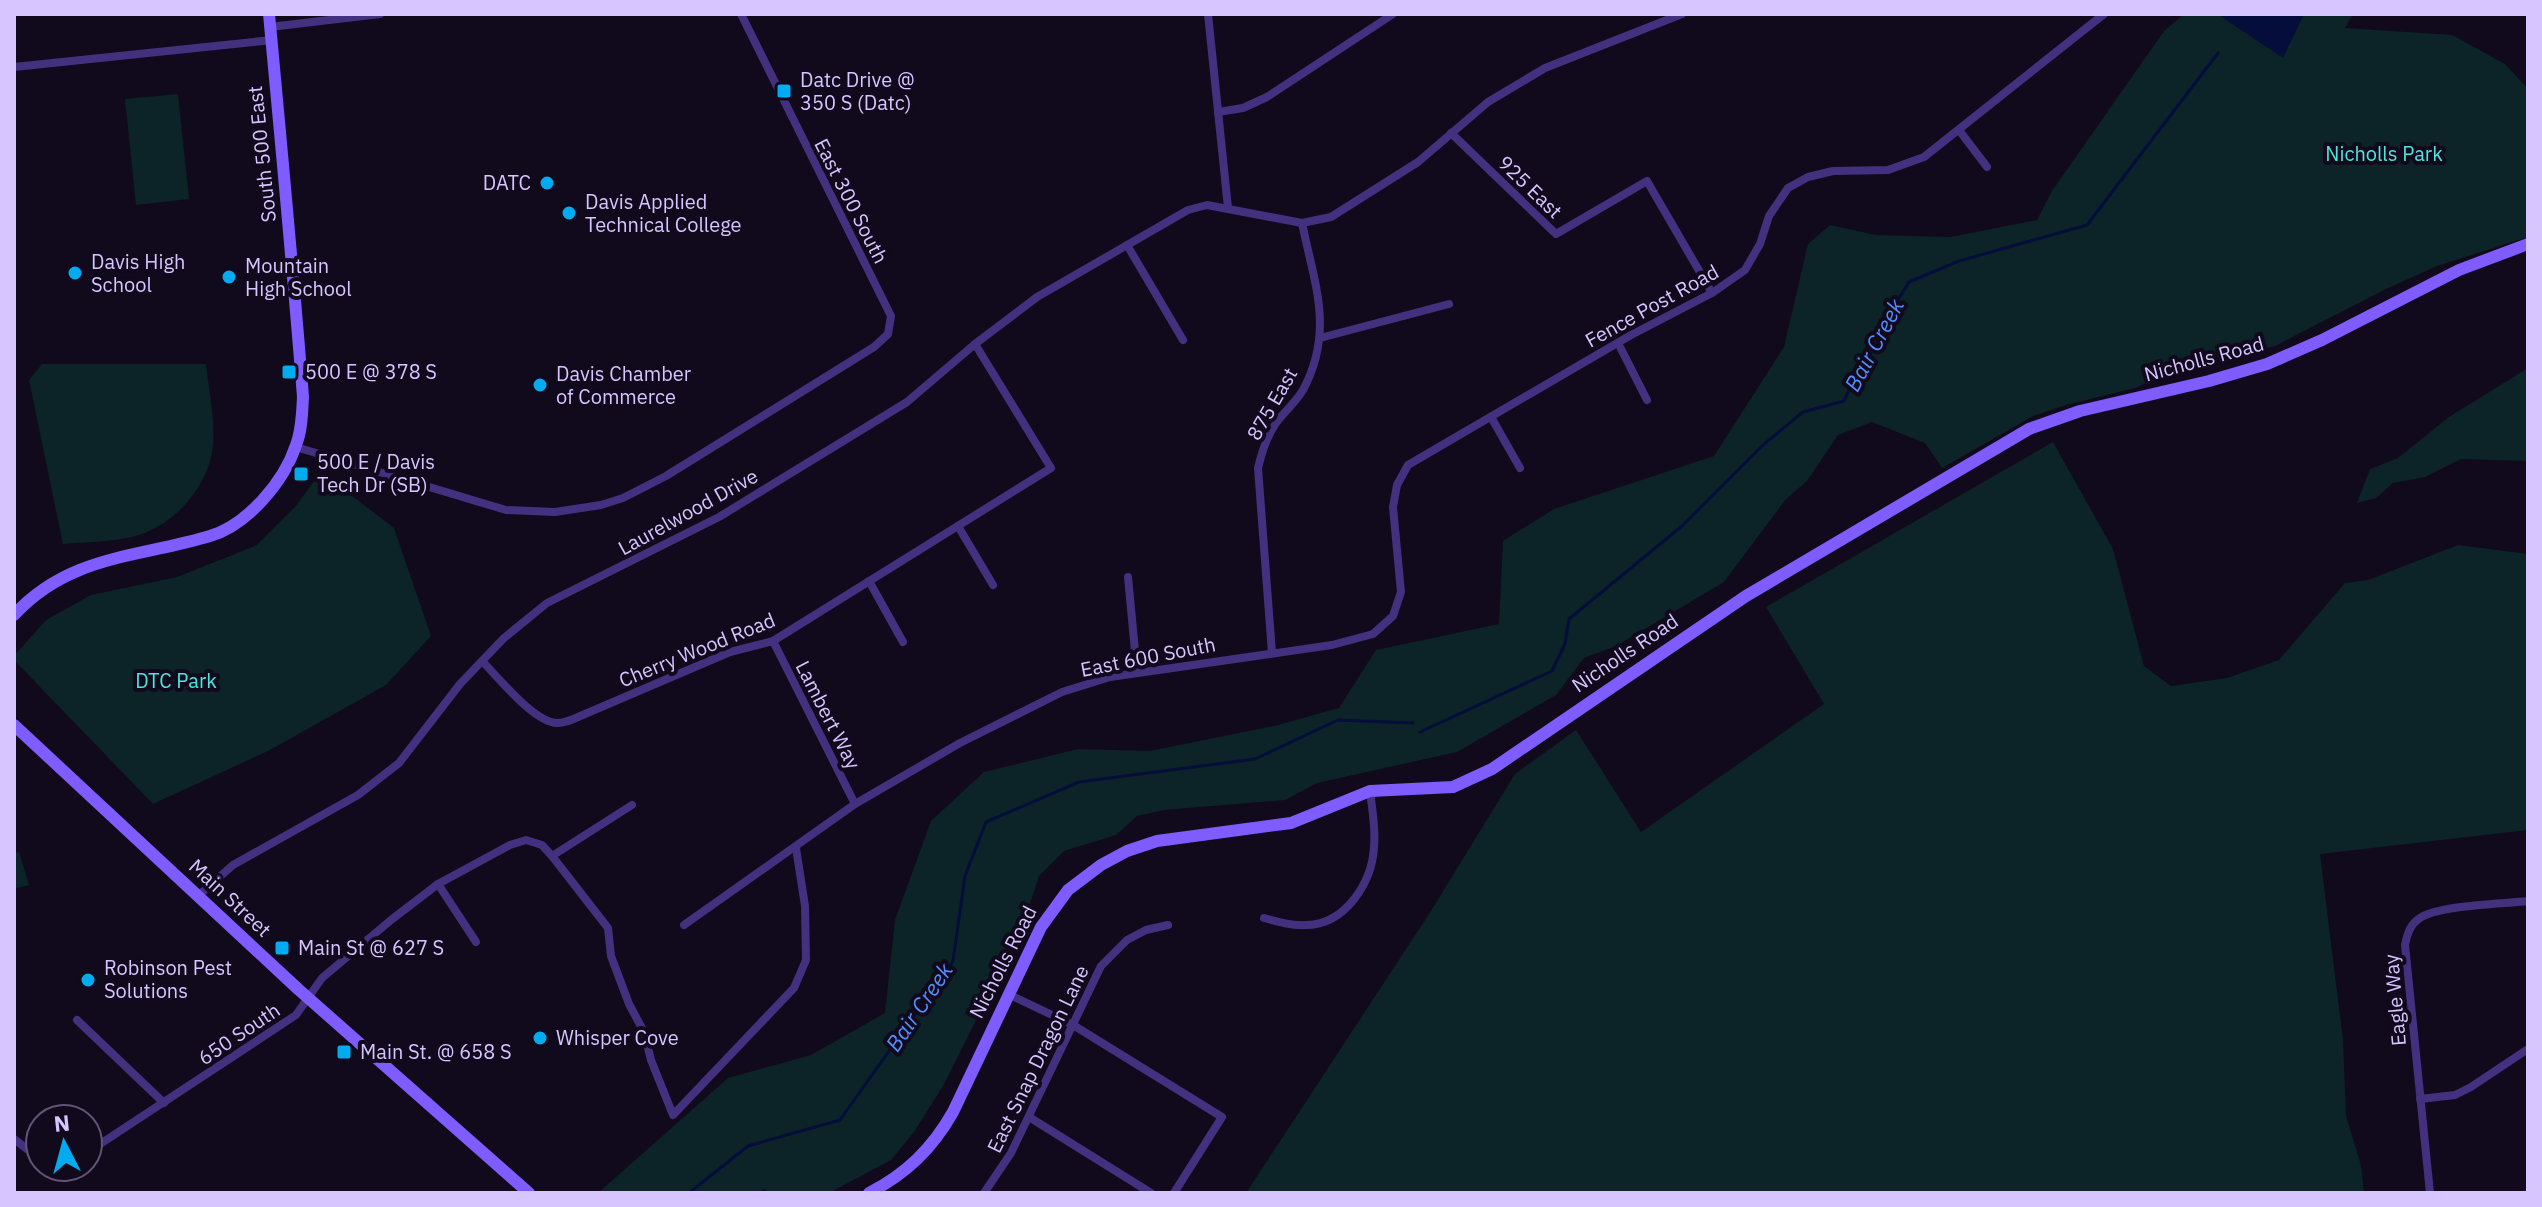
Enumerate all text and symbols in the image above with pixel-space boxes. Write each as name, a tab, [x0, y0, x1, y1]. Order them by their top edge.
place label: Datc Drive @ 350 S (Datc)	[800, 66, 915, 116]
marker: Datc Drive @ 350 S (Datc)	[775, 82, 793, 100]
street label: South 500 East	[241, 85, 282, 224]
street label: East 300 South	[808, 134, 895, 268]
park label: Nicholls Park	[2325, 140, 2443, 167]
street label: 925 East	[1492, 149, 1568, 224]
place label: DATC	[483, 169, 531, 196]
marker: DATC	[538, 174, 556, 192]
place label: Davis Applied Technical College	[585, 188, 742, 238]
marker: Davis Applied Technical College	[560, 204, 578, 222]
place label: Davis High School	[91, 248, 185, 298]
place label: Mountain High School	[245, 252, 352, 302]
street label: Fence Post Road	[1580, 258, 1723, 353]
marker: Davis High School	[66, 264, 84, 282]
marker: Mountain High School	[220, 268, 238, 286]
water label: Bair Creek	[1837, 293, 1910, 396]
street label: Nicholls Road	[2141, 330, 2267, 387]
place label: 500 E @ 378 S	[305, 358, 437, 385]
place label: Davis Chamber of Commerce	[556, 360, 691, 410]
street label: 875 East	[1240, 362, 1303, 445]
marker: 500 E @ 378 S	[280, 363, 298, 381]
marker: Davis Chamber of Commerce	[531, 376, 549, 394]
place label: 500 E / Davis Tech Dr (SB)	[317, 448, 435, 498]
street label: Laurelwood Drive	[613, 462, 763, 561]
marker: 500 E / Davis Tech Dr (SB)	[292, 465, 310, 483]
street label: Cherry Wood Road	[615, 606, 779, 693]
street label: Nicholls Road	[1566, 607, 1683, 698]
street label: East 600 South	[1078, 630, 1218, 683]
street label: Lambert Way	[790, 656, 867, 774]
park label: DTC Park	[135, 667, 217, 694]
street label: Main Street	[184, 853, 277, 943]
street label: Nicholls Road	[963, 901, 1042, 1023]
place label: Main St @ 627 S	[298, 934, 444, 961]
marker: Main St @ 627 S	[273, 939, 291, 957]
street label: Eagle Way	[2377, 953, 2412, 1047]
place label: Robinson Pest Solutions	[104, 954, 232, 1004]
water label: Bair Creek	[878, 956, 959, 1057]
street label: East Snap Dragon Lane	[980, 960, 1095, 1157]
marker: Robinson Pest Solutions	[79, 971, 97, 989]
street label: 650 South	[193, 996, 285, 1071]
place label: Whisper Cove	[556, 1024, 679, 1051]
marker: Whisper Cove	[531, 1029, 549, 1047]
place label: Main St. @ 658 S	[360, 1038, 512, 1065]
marker: Main St. @ 658 S	[335, 1043, 353, 1061]
north arrow	[24, 1103, 104, 1183]
text: N	[52, 1107, 71, 1138]

